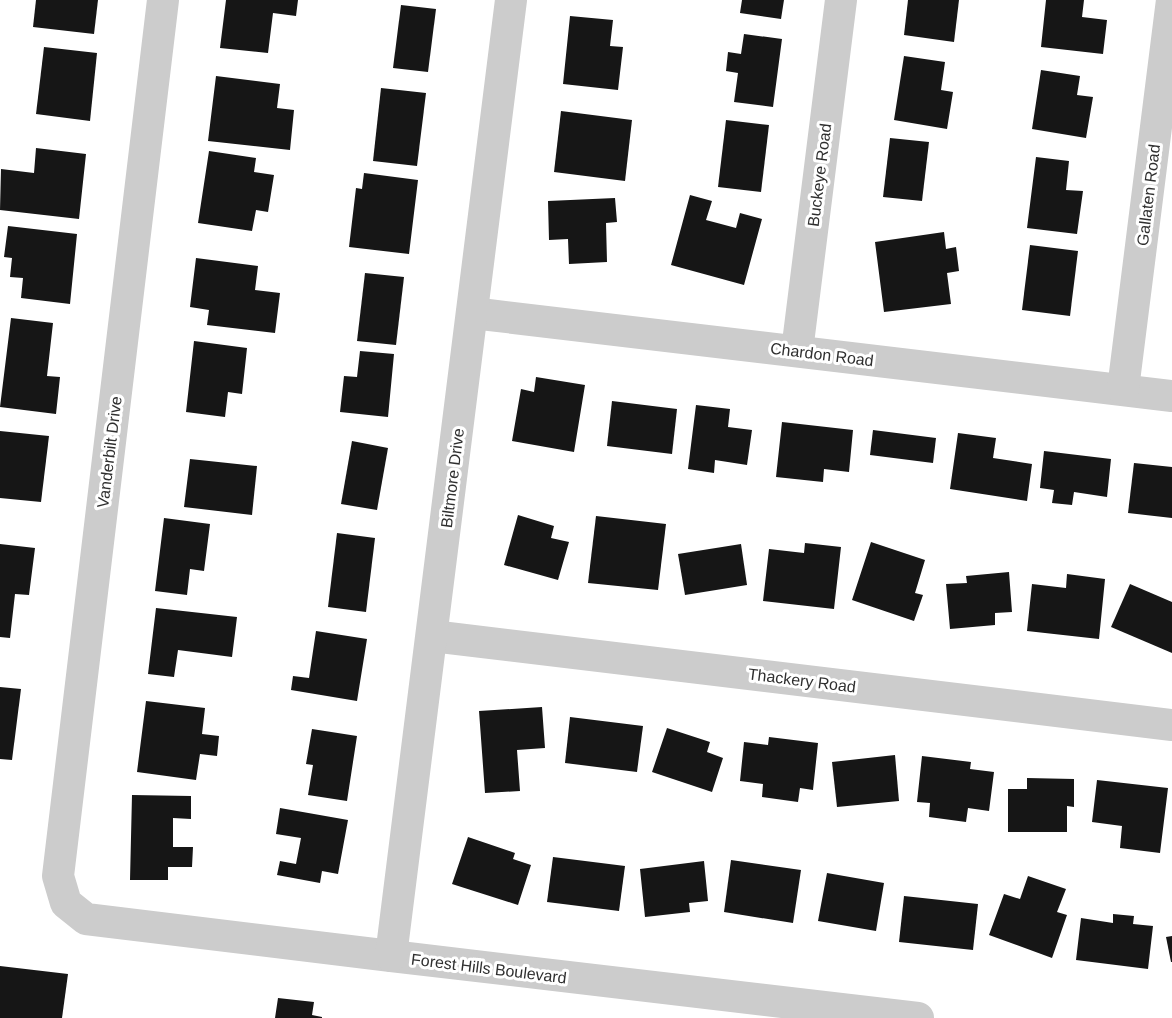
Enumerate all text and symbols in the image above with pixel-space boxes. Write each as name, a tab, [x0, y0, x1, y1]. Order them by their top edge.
street label: Buckeye Road	[805, 122, 834, 228]
street label: Gallaten Road	[1134, 143, 1163, 247]
street label: Chardon Road	[769, 340, 875, 369]
street label: Vanderbilt Drive	[94, 395, 125, 509]
street label: Biltmore Drive	[438, 427, 467, 529]
street label: Thackery Road	[747, 665, 857, 696]
street label: Forest Hills Boulevard	[410, 951, 568, 986]

